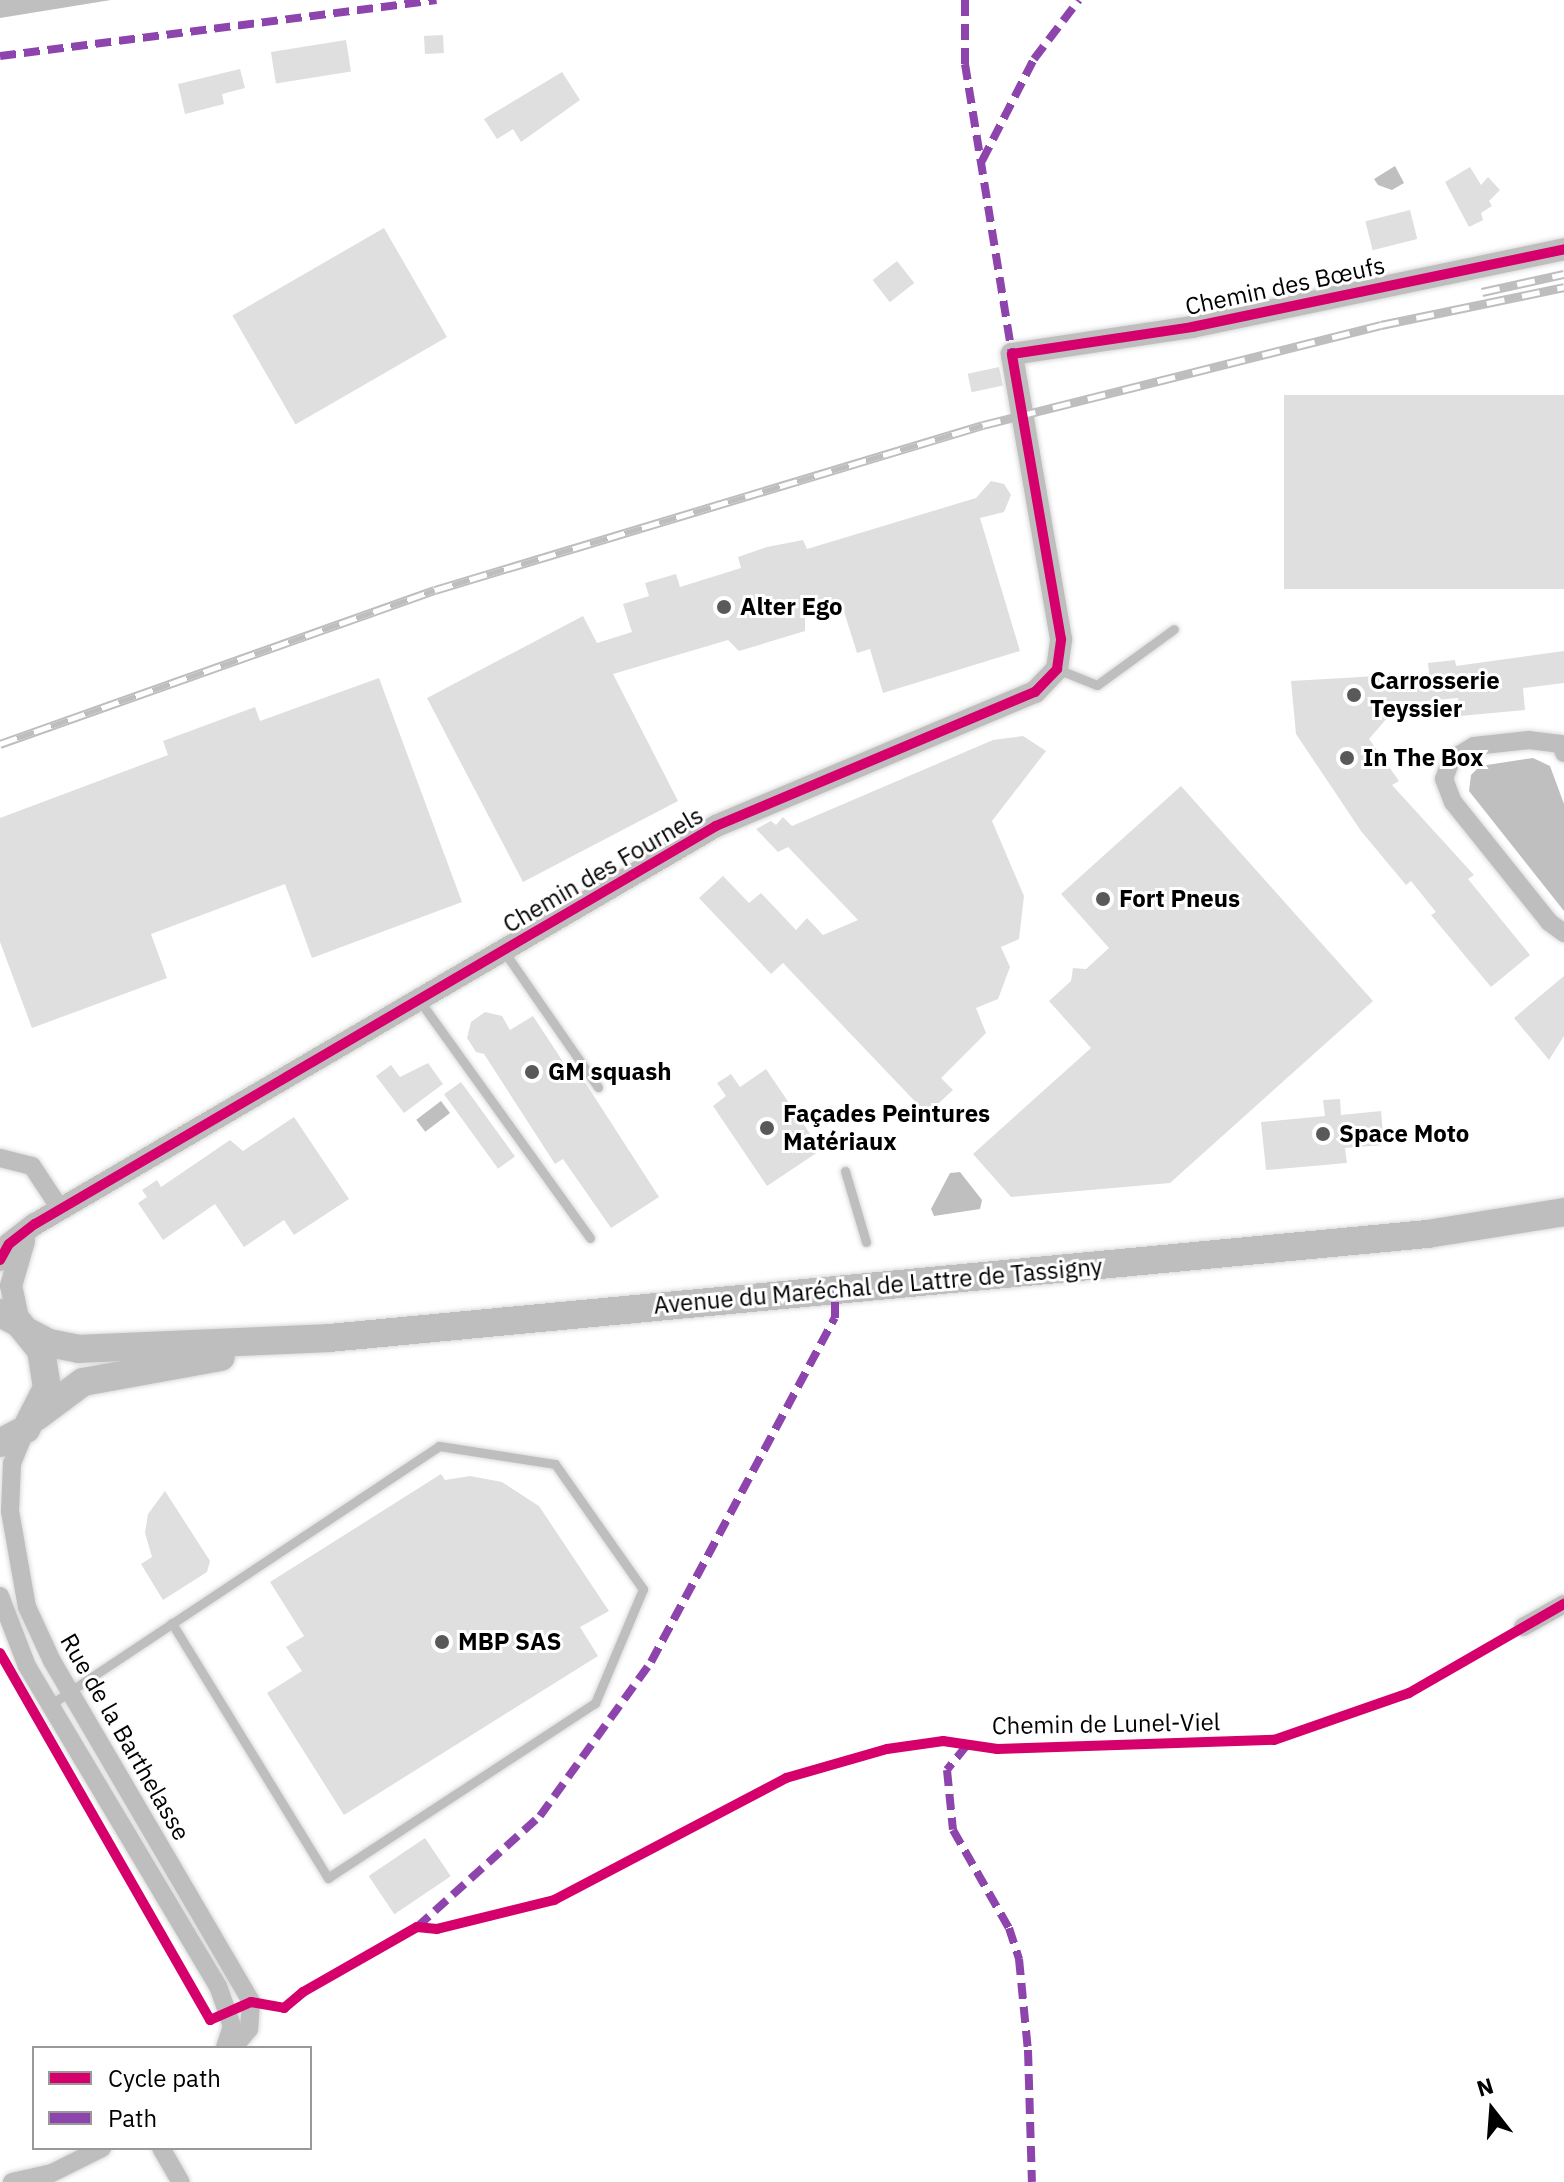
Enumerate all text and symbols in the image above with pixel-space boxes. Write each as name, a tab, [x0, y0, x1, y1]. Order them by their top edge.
street label: Chemin des Bœufs	[1182, 251, 1388, 321]
place label: Alter Ego	[740, 593, 843, 621]
marker: Alter Ego	[715, 598, 733, 616]
place label: Carrosserie Teyssier	[1370, 667, 1500, 723]
marker: Carrosserie Teyssier	[1345, 686, 1363, 704]
place label: In The Box	[1363, 744, 1483, 772]
marker: In The Box	[1338, 749, 1356, 767]
street label: Chemin des Fournels	[498, 801, 708, 939]
place label: Fort Pneus	[1119, 885, 1240, 913]
marker: Fort Pneus	[1094, 890, 1112, 908]
place label: GM squash	[548, 1058, 672, 1086]
marker: GM squash	[523, 1063, 541, 1081]
place label: Façades Peintures Matériaux	[783, 1100, 990, 1156]
marker: Façades Peintures Matériaux	[758, 1119, 776, 1137]
place label: Space Moto	[1339, 1120, 1469, 1148]
marker: Space Moto	[1314, 1125, 1332, 1143]
street label: Avenue du Maréchal de Lattre de Tassigny	[652, 1252, 1104, 1320]
street label: Rue de la Barthelasse	[54, 1628, 196, 1846]
place label: MBP SAS	[458, 1628, 561, 1656]
marker: MBP SAS	[433, 1633, 451, 1651]
street label: Chemin de Lunel-Viel	[992, 1708, 1220, 1740]
legend	[32, 2046, 312, 2150]
text: Cycle path	[108, 2062, 221, 2094]
north arrow	[1452, 2070, 1532, 2150]
text: N	[1473, 2070, 1497, 2103]
text: Path	[108, 2102, 157, 2134]

